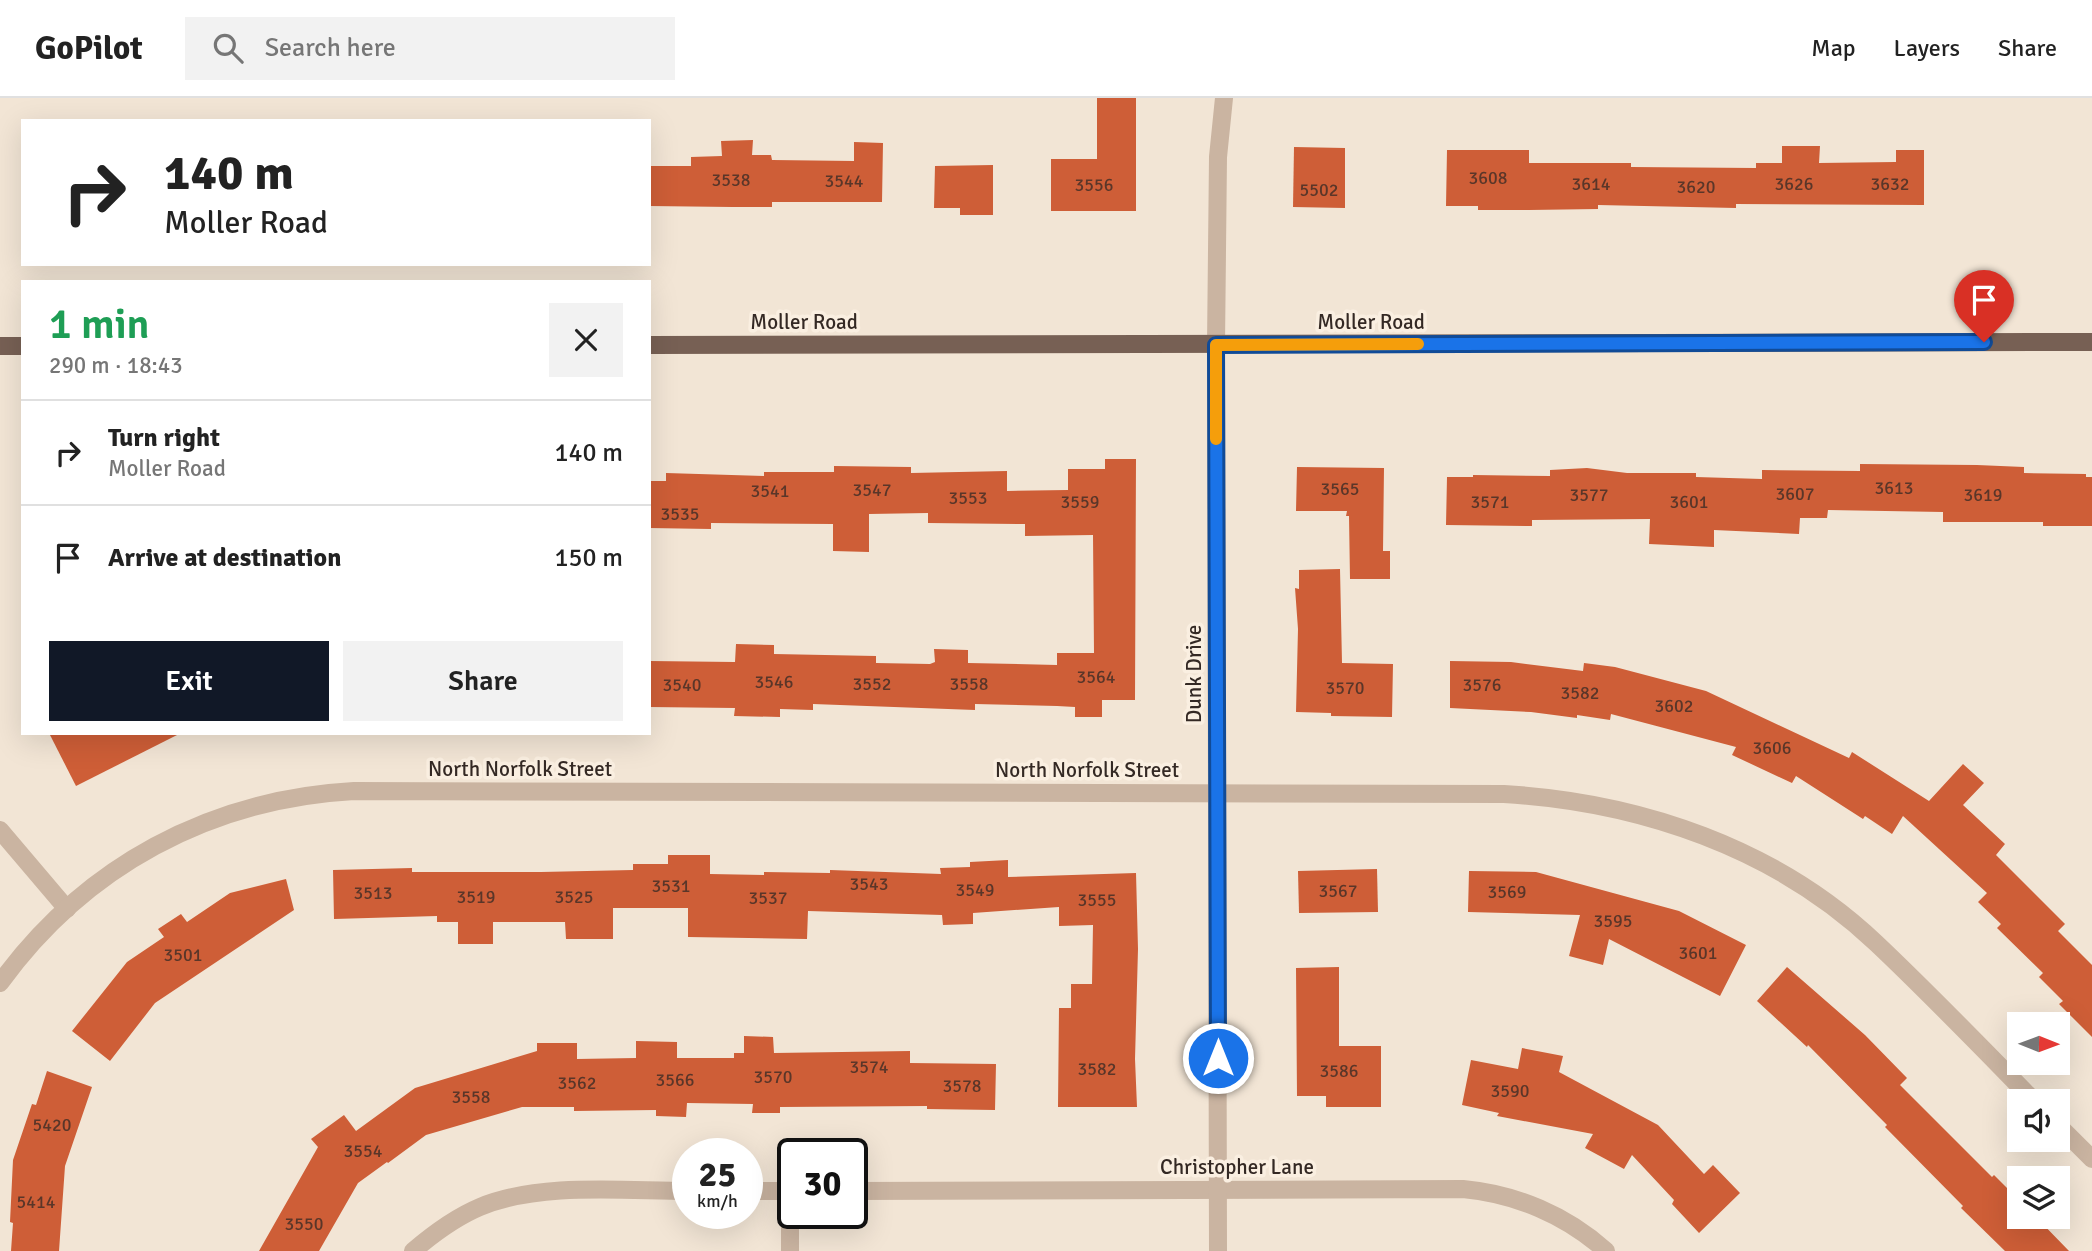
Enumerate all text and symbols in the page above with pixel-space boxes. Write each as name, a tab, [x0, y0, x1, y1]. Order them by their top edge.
search box	[185, 17, 675, 80]
text: GoPilot	[35, 28, 143, 69]
icon: search	[209, 29, 247, 67]
text: Search here	[265, 32, 396, 64]
text: Map	[1811, 33, 1856, 63]
text: Layers	[1894, 33, 1960, 63]
text: Share	[1998, 33, 2057, 63]
text: 140 m	[164, 143, 294, 203]
icon: right	[49, 147, 140, 238]
house number: 3608	[1469, 167, 1507, 189]
house number: 3538	[712, 169, 750, 191]
house number: 3544	[825, 170, 864, 192]
house number: 3614	[1572, 173, 1611, 195]
house number: 3626	[1775, 173, 1813, 195]
house number: 3632	[1871, 173, 1909, 195]
house number: 3556	[1075, 174, 1113, 196]
house number: 3620	[1677, 176, 1715, 198]
house number: 5502	[1300, 179, 1338, 201]
text: Moller Road	[164, 203, 328, 242]
pin	[1954, 270, 2014, 342]
icon: arrive	[1965, 281, 2003, 319]
text: 1 min	[49, 299, 150, 350]
button: close	[549, 303, 623, 377]
street label: Moller Road	[750, 309, 858, 335]
street label: Moller Road	[1317, 309, 1425, 335]
text: 290 m · 18:43	[49, 351, 183, 380]
text: Turn right	[108, 422, 220, 454]
icon: right	[49, 434, 87, 472]
text: 140 m	[554, 437, 623, 469]
text: Moller Road	[108, 454, 226, 483]
house number: 3613	[1875, 477, 1913, 499]
house number: 3565	[1321, 478, 1359, 500]
house number: 3547	[853, 479, 891, 501]
house number: 3541	[751, 480, 789, 502]
house number: 3607	[1776, 483, 1814, 505]
house number: 3577	[1570, 484, 1608, 506]
house number: 3619	[1964, 484, 2002, 506]
house number: 3553	[949, 487, 987, 509]
house number: 3559	[1061, 491, 1099, 513]
house number: 3571	[1471, 491, 1509, 513]
house number: 3601	[1670, 491, 1708, 513]
house number: 3535	[661, 503, 699, 525]
icon: arrive	[49, 539, 87, 577]
text: Arrive at destination	[108, 542, 341, 574]
text: 150 m	[554, 542, 623, 574]
street label: Dunk Drive	[1181, 625, 1207, 723]
button: Exit	[49, 641, 329, 721]
button: Share	[343, 641, 623, 721]
house number: 3564	[1077, 666, 1116, 688]
house number: 3546	[755, 671, 793, 693]
house number: 3552	[853, 673, 891, 695]
house number: 3558	[950, 673, 988, 695]
house number: 3540	[663, 674, 701, 696]
house number: 3576	[1463, 674, 1501, 696]
house number: 3570	[1326, 677, 1364, 699]
house number: 3582	[1561, 682, 1599, 704]
house number: 3602	[1655, 695, 1693, 717]
house number: 3606	[1753, 737, 1791, 759]
street label: North Norfolk Street	[428, 756, 612, 782]
street label: North Norfolk Street	[995, 757, 1179, 783]
house number: 3543	[850, 873, 888, 895]
house number: 3531	[652, 875, 690, 897]
house number: 3549	[956, 879, 994, 901]
house number: 3567	[1319, 880, 1357, 902]
house number: 3569	[1488, 881, 1526, 903]
house number: 3513	[354, 882, 392, 904]
house number: 3519	[457, 886, 495, 908]
house number: 3525	[555, 886, 593, 908]
house number: 3537	[749, 887, 787, 909]
house number: 3555	[1078, 889, 1116, 911]
house number: 3595	[1594, 910, 1632, 932]
house number: 3601	[1679, 942, 1717, 964]
house number: 3501	[164, 944, 202, 966]
north arrow	[2007, 1012, 2070, 1074]
map controls	[2007, 1012, 2070, 1229]
position arrow	[1181, 1021, 1255, 1095]
house number: 3574	[850, 1056, 889, 1078]
house number: 3582	[1078, 1058, 1116, 1080]
house number: 3586	[1320, 1060, 1358, 1082]
house number: 3570	[754, 1066, 792, 1088]
house number: 3566	[656, 1069, 694, 1091]
house number: 3562	[558, 1072, 596, 1094]
house number: 3578	[943, 1075, 981, 1097]
house number: 3590	[1491, 1080, 1529, 1102]
house number: 3558	[452, 1086, 490, 1108]
button: sound	[2007, 1089, 2070, 1152]
house number: 5420	[33, 1114, 71, 1136]
speed limit sign: 30	[777, 1138, 868, 1229]
house number: 3554	[344, 1140, 383, 1162]
text: 25	[699, 1153, 736, 1196]
street label: Christopher Lane	[1160, 1154, 1314, 1180]
button: layers	[2007, 1166, 2070, 1229]
text: km/h	[697, 1190, 738, 1212]
house number: 5414	[17, 1191, 56, 1213]
house number: 3550	[285, 1213, 323, 1235]

